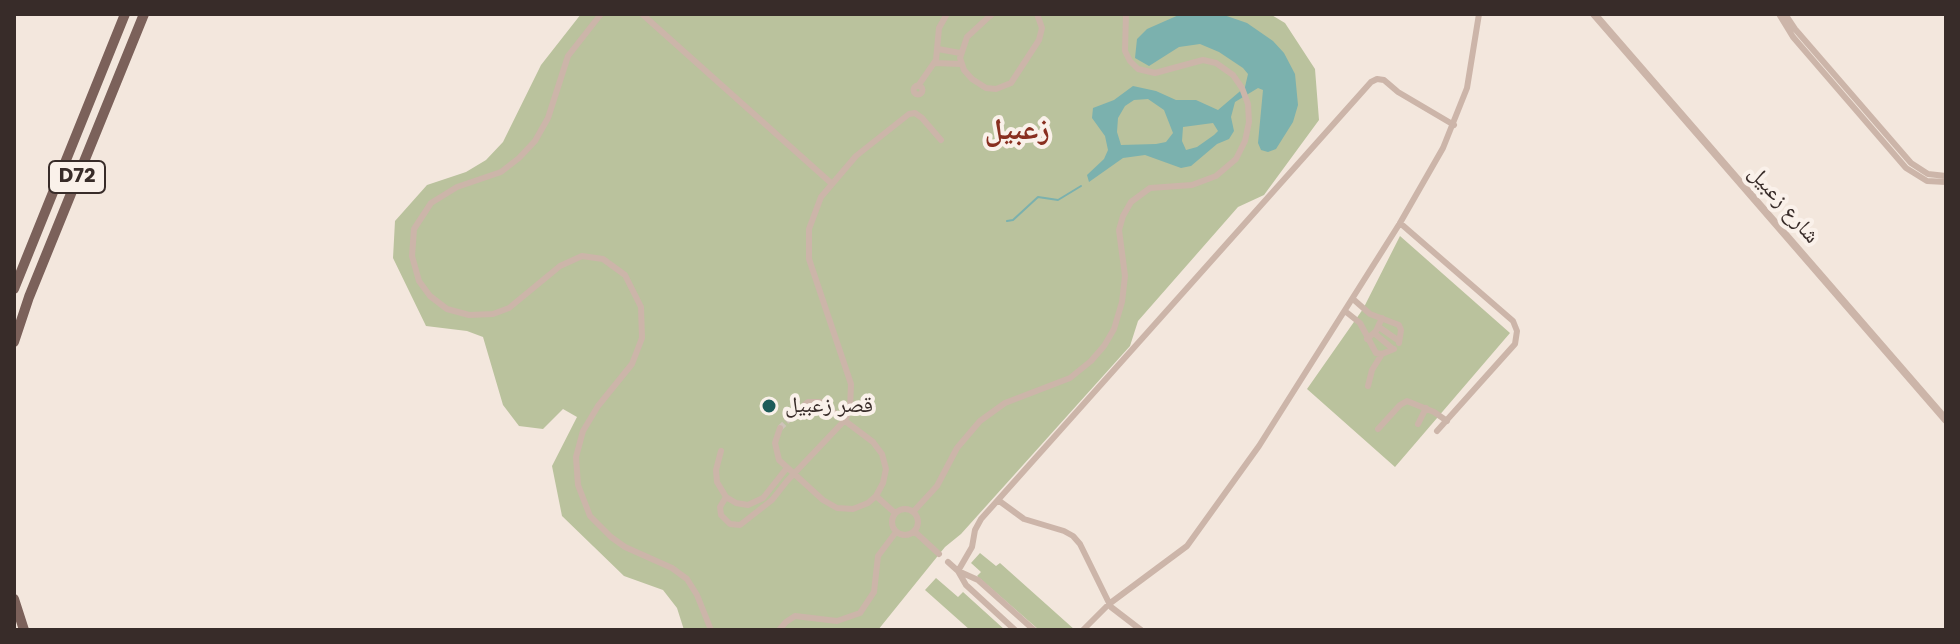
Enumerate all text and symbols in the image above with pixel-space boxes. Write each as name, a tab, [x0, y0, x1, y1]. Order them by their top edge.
district label: زعبيل	[985, 113, 1049, 149]
road number: D72	[49, 161, 105, 193]
street label: شارع زعبيل	[1742, 161, 1824, 249]
place label: قصر زعبيل	[785, 393, 873, 419]
marker: قصر زعبيل	[760, 397, 778, 415]

